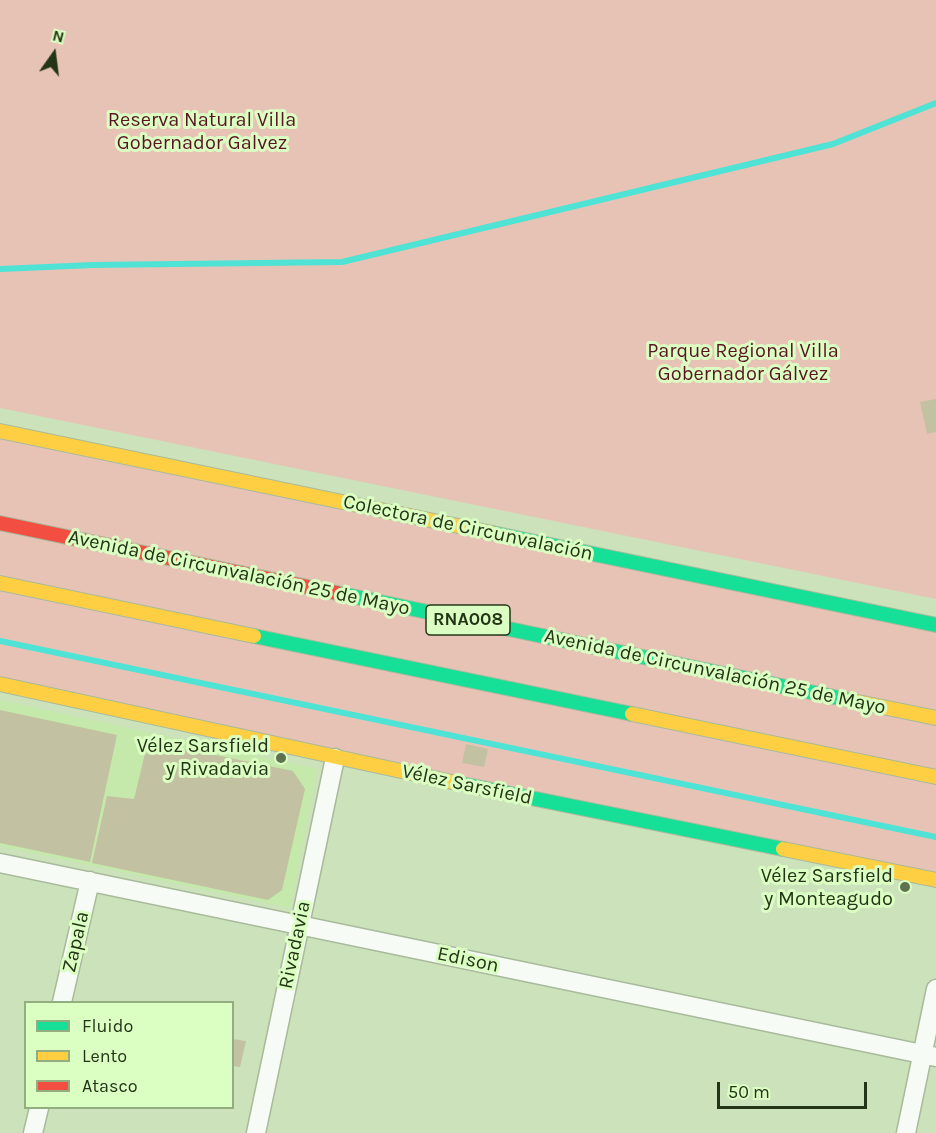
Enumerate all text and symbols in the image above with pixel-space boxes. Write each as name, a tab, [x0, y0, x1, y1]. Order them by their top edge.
north arrow	[24, 24, 84, 84]
text: N	[51, 25, 66, 47]
park label: Reserva Natural Villa Gobernador Galvez	[108, 108, 296, 155]
park label: Parque Regional Villa Gobernador Gálvez	[647, 339, 839, 386]
street label: Colectora de Circunvalación	[341, 490, 595, 566]
street label: Avenida de Circunvalación 25 de Mayo	[66, 525, 412, 621]
road number: RNA008	[426, 605, 510, 635]
street label: Avenida de Circunvalación 25 de Mayo	[542, 624, 888, 720]
place label: Vélez Sarsfield y Rivadavia	[137, 734, 269, 781]
marker: Vélez Sarsfield y Rivadavia	[274, 751, 288, 765]
street label: Vélez Sarsfield	[400, 760, 534, 810]
place label: Vélez Sarsfield y Monteagudo	[761, 864, 893, 911]
marker: Vélez Sarsfield y Monteagudo	[898, 880, 912, 894]
street label: Rivadavia	[274, 899, 316, 991]
street label: Zapala	[57, 909, 95, 975]
street label: Edison	[435, 942, 501, 978]
legend	[24, 1001, 234, 1109]
text: Fluido	[82, 1015, 133, 1037]
text: Lento	[82, 1045, 127, 1067]
scale bar	[720, 1070, 870, 1108]
text: Atasco	[82, 1075, 138, 1097]
text: 50 m	[728, 1081, 770, 1103]

